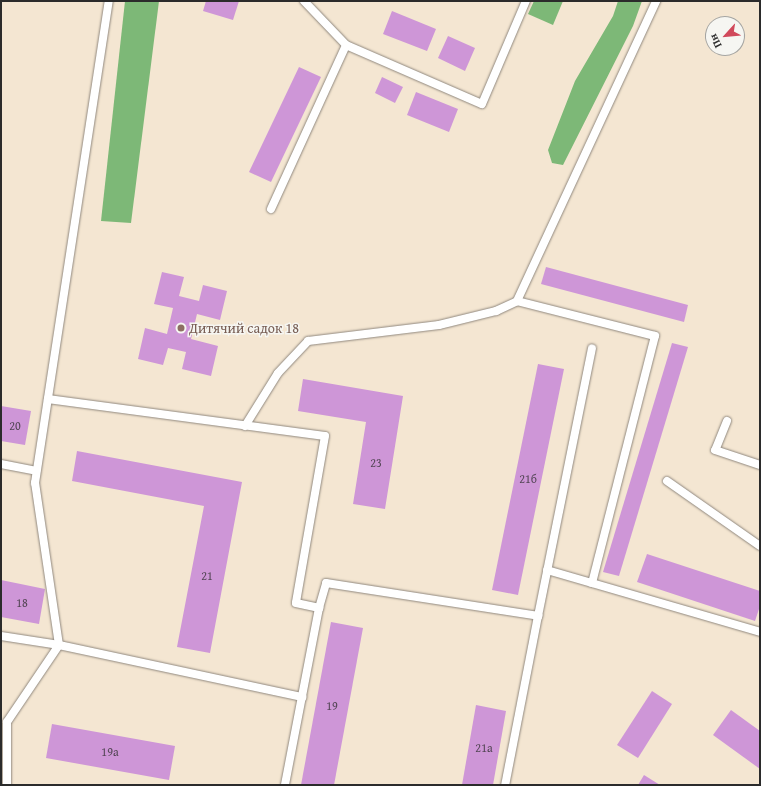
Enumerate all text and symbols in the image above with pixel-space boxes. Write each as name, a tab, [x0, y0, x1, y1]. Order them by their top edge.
north arrow	[705, 16, 745, 56]
text: Пн	[705, 31, 726, 51]
place label: Дитячий садок 18	[189, 320, 299, 336]
marker: Дитячий садок 18	[176, 323, 186, 333]
house number: 20	[9, 419, 21, 433]
house number: 23	[370, 456, 382, 470]
house number: 21б	[519, 472, 537, 486]
house number: 21	[201, 569, 213, 583]
house number: 18	[16, 596, 28, 610]
house number: 19	[326, 699, 338, 713]
house number: 21а	[475, 741, 493, 755]
house number: 19а	[101, 745, 119, 759]

